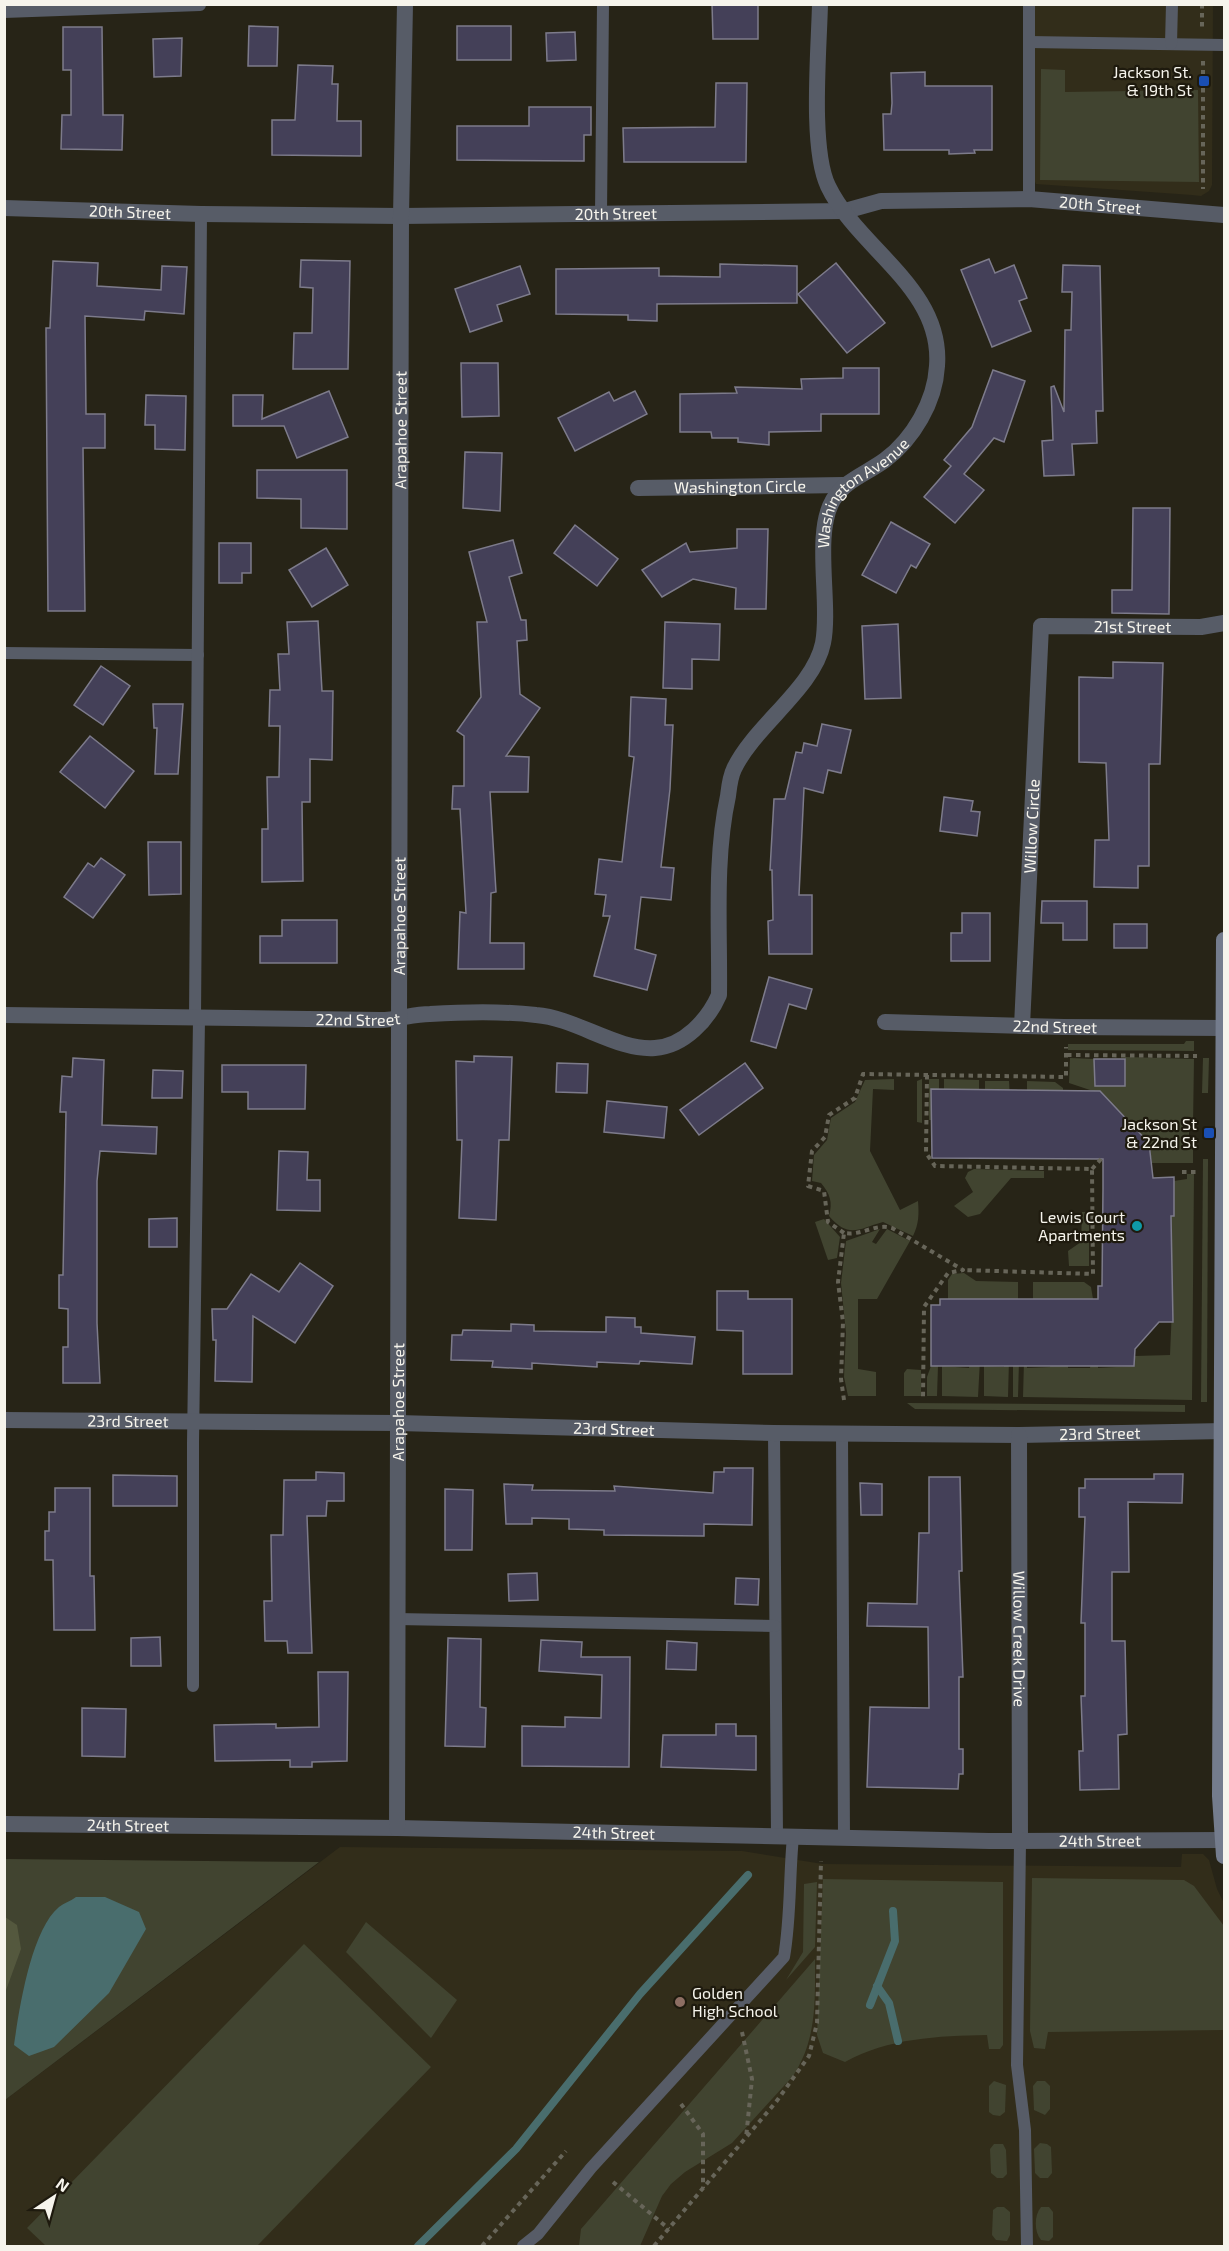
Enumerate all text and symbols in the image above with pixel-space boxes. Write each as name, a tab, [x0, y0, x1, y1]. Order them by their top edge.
place label: Jackson St. & 19th St	[1113, 62, 1192, 99]
marker: Jackson St. & 19th St	[1197, 74, 1211, 88]
street label: 20th Street	[1059, 192, 1142, 217]
street label: 20th Street	[89, 201, 171, 222]
street label: 20th Street	[575, 203, 657, 223]
street label: Arapahoe Street	[390, 371, 410, 489]
street label: Washington Avenue	[813, 434, 912, 549]
street label: Washington Circle	[674, 476, 806, 496]
street label: 21st Street	[1094, 616, 1171, 636]
street label: Willow Circle	[1019, 778, 1043, 874]
street label: Arapahoe Street	[389, 857, 408, 975]
street label: 22nd Street	[316, 1008, 402, 1029]
street label: 22nd Street	[1012, 1016, 1097, 1036]
place label: Jackson St & 22nd St	[1122, 1114, 1197, 1151]
marker: Jackson St & 22nd St	[1202, 1126, 1216, 1140]
place label: Lewis Court Apartments	[1038, 1207, 1125, 1244]
marker: Lewis Court Apartments	[1130, 1219, 1144, 1233]
street label: Arapahoe Street	[388, 1343, 407, 1461]
street label: 23rd Street	[87, 1411, 169, 1430]
street label: 23rd Street	[573, 1418, 655, 1439]
street label: 23rd Street	[1059, 1423, 1141, 1443]
street label: Willow Creek Drive	[1010, 1571, 1030, 1707]
street label: 24th Street	[87, 1815, 169, 1835]
street label: 24th Street	[573, 1822, 655, 1843]
street label: 24th Street	[1059, 1830, 1141, 1850]
place label: Golden High School	[692, 1983, 778, 2020]
marker: Golden High School	[673, 1995, 687, 2009]
north arrow	[24, 2167, 84, 2227]
text: N	[53, 2173, 73, 2196]

